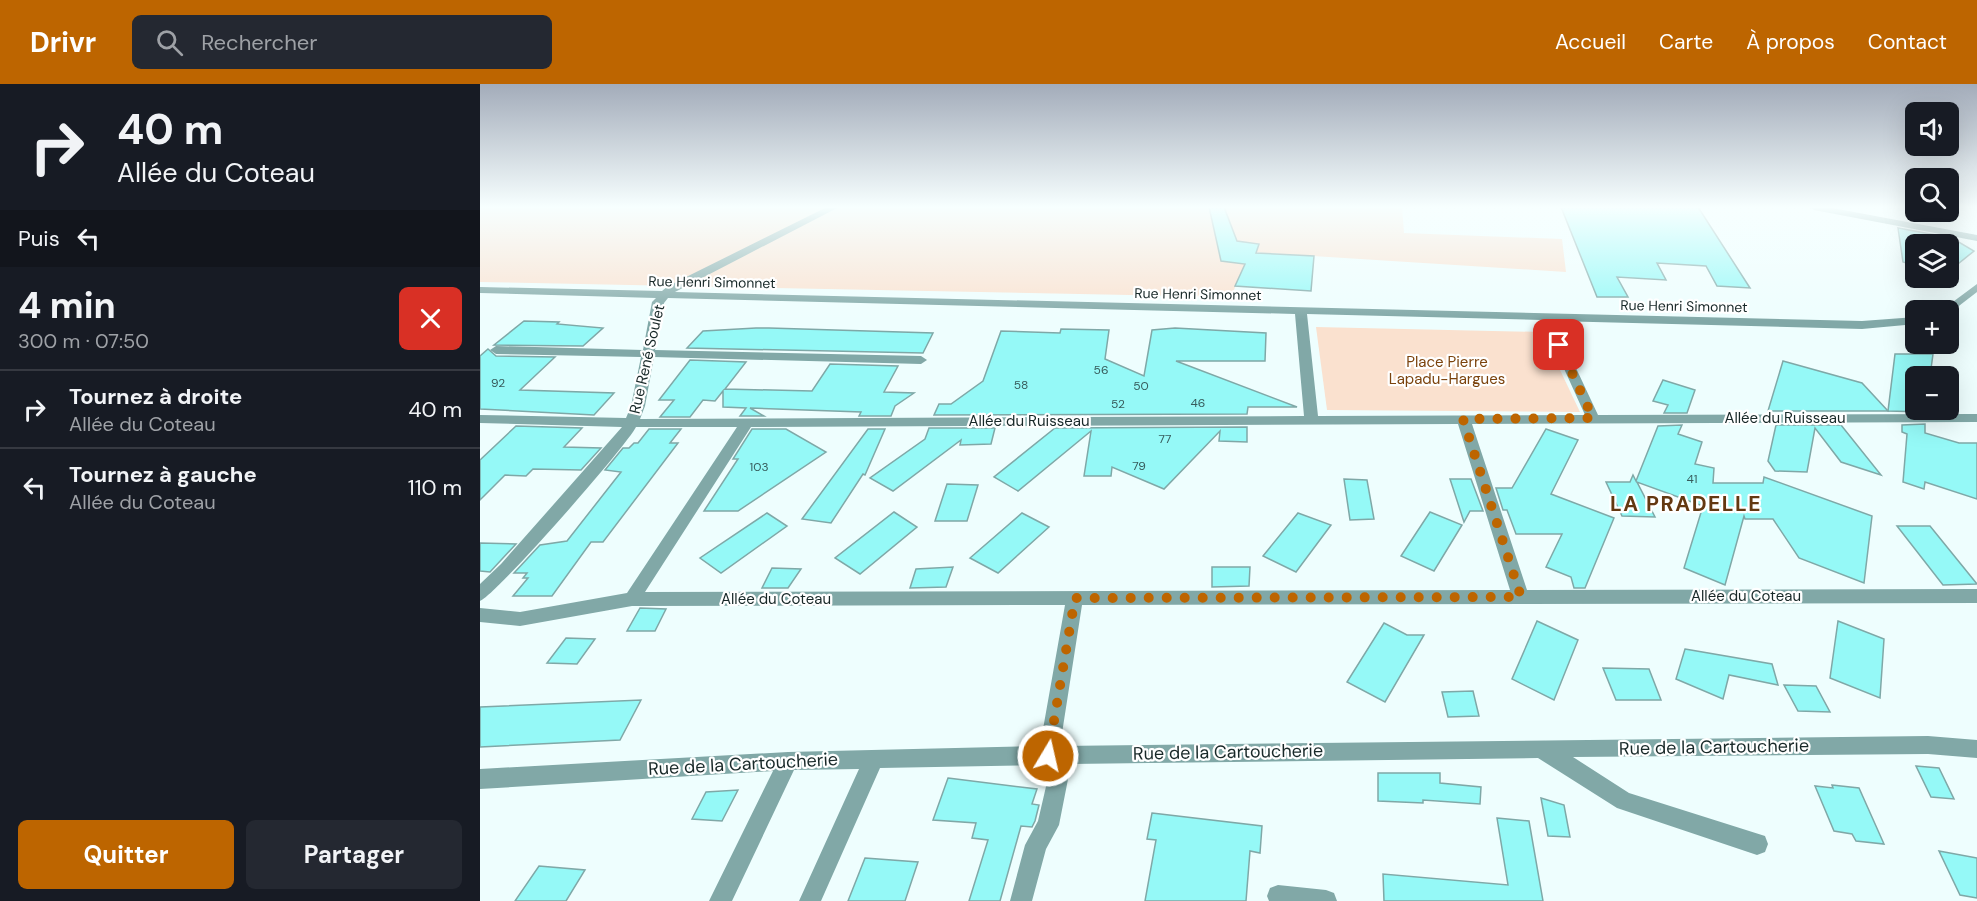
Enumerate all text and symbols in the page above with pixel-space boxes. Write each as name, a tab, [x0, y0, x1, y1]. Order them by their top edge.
search box	[132, 15, 552, 69]
text: Drivr	[30, 24, 96, 61]
icon: search	[153, 26, 186, 59]
text: Rechercher	[201, 28, 317, 57]
text: Accueil	[1555, 28, 1626, 56]
text: Carte	[1659, 28, 1713, 56]
text: À propos	[1746, 28, 1835, 56]
text: Contact	[1868, 28, 1947, 56]
text: 40 m	[117, 102, 223, 157]
map controls	[1905, 102, 1959, 420]
button: sound	[1905, 102, 1959, 156]
icon: right	[18, 108, 96, 186]
text: Allée du Coteau	[117, 155, 315, 190]
button: search	[1905, 168, 1959, 222]
icon: left	[72, 222, 105, 255]
text: Puis	[18, 224, 60, 253]
button: layers	[1905, 234, 1959, 288]
street label: Rue Henri Simonnet	[648, 272, 776, 292]
text: 4 min	[18, 282, 116, 329]
street label: Rue Henri Simonnet	[1134, 284, 1262, 304]
button: close	[399, 287, 462, 350]
street label: Rue Henri Simonnet	[1620, 296, 1748, 316]
button: +	[1905, 300, 1959, 354]
street label: Rue René Soulet	[625, 302, 669, 416]
pin	[1533, 319, 1584, 370]
text: 300 m · 07:50	[18, 328, 149, 354]
icon: arrive	[1542, 328, 1575, 361]
park label: Place Pierre Lapadu-Hargues	[1389, 352, 1505, 389]
house number: 56	[1094, 362, 1108, 378]
button: −	[1905, 366, 1959, 420]
house number: 92	[491, 375, 505, 391]
house number: 58	[1014, 377, 1028, 393]
house number: 50	[1133, 378, 1149, 394]
text: Tournez à droite	[69, 382, 242, 411]
icon: right	[18, 393, 51, 426]
text: 40 m	[408, 395, 462, 424]
house number: 46	[1191, 395, 1205, 411]
house number: 52	[1111, 396, 1125, 412]
street label: Allée du Ruisseau	[1724, 408, 1846, 428]
text: Allée du Coteau	[69, 411, 216, 437]
street label: Allée du Ruisseau	[968, 411, 1090, 431]
house number: 77	[1159, 431, 1171, 447]
house number: 79	[1132, 458, 1146, 474]
house number: 103	[749, 459, 769, 475]
text: Tournez à gauche	[69, 460, 257, 489]
icon: left	[18, 471, 51, 504]
house number: 41	[1686, 471, 1698, 487]
text: 110 m	[408, 473, 462, 502]
text: Allée du Coteau	[69, 489, 216, 515]
district label: LA PRADELLE	[1610, 490, 1762, 518]
street label: Allée du Coteau	[1691, 586, 1801, 606]
street label: Allée du Coteau	[721, 589, 831, 609]
position arrow	[1016, 724, 1080, 788]
street label: Rue de la Cartoucherie	[1619, 733, 1809, 761]
street label: Rue de la Cartoucherie	[1133, 738, 1323, 766]
street label: Rue de la Cartoucherie	[647, 747, 839, 781]
button: Quitter	[18, 820, 234, 889]
button: Partager	[246, 820, 462, 889]

